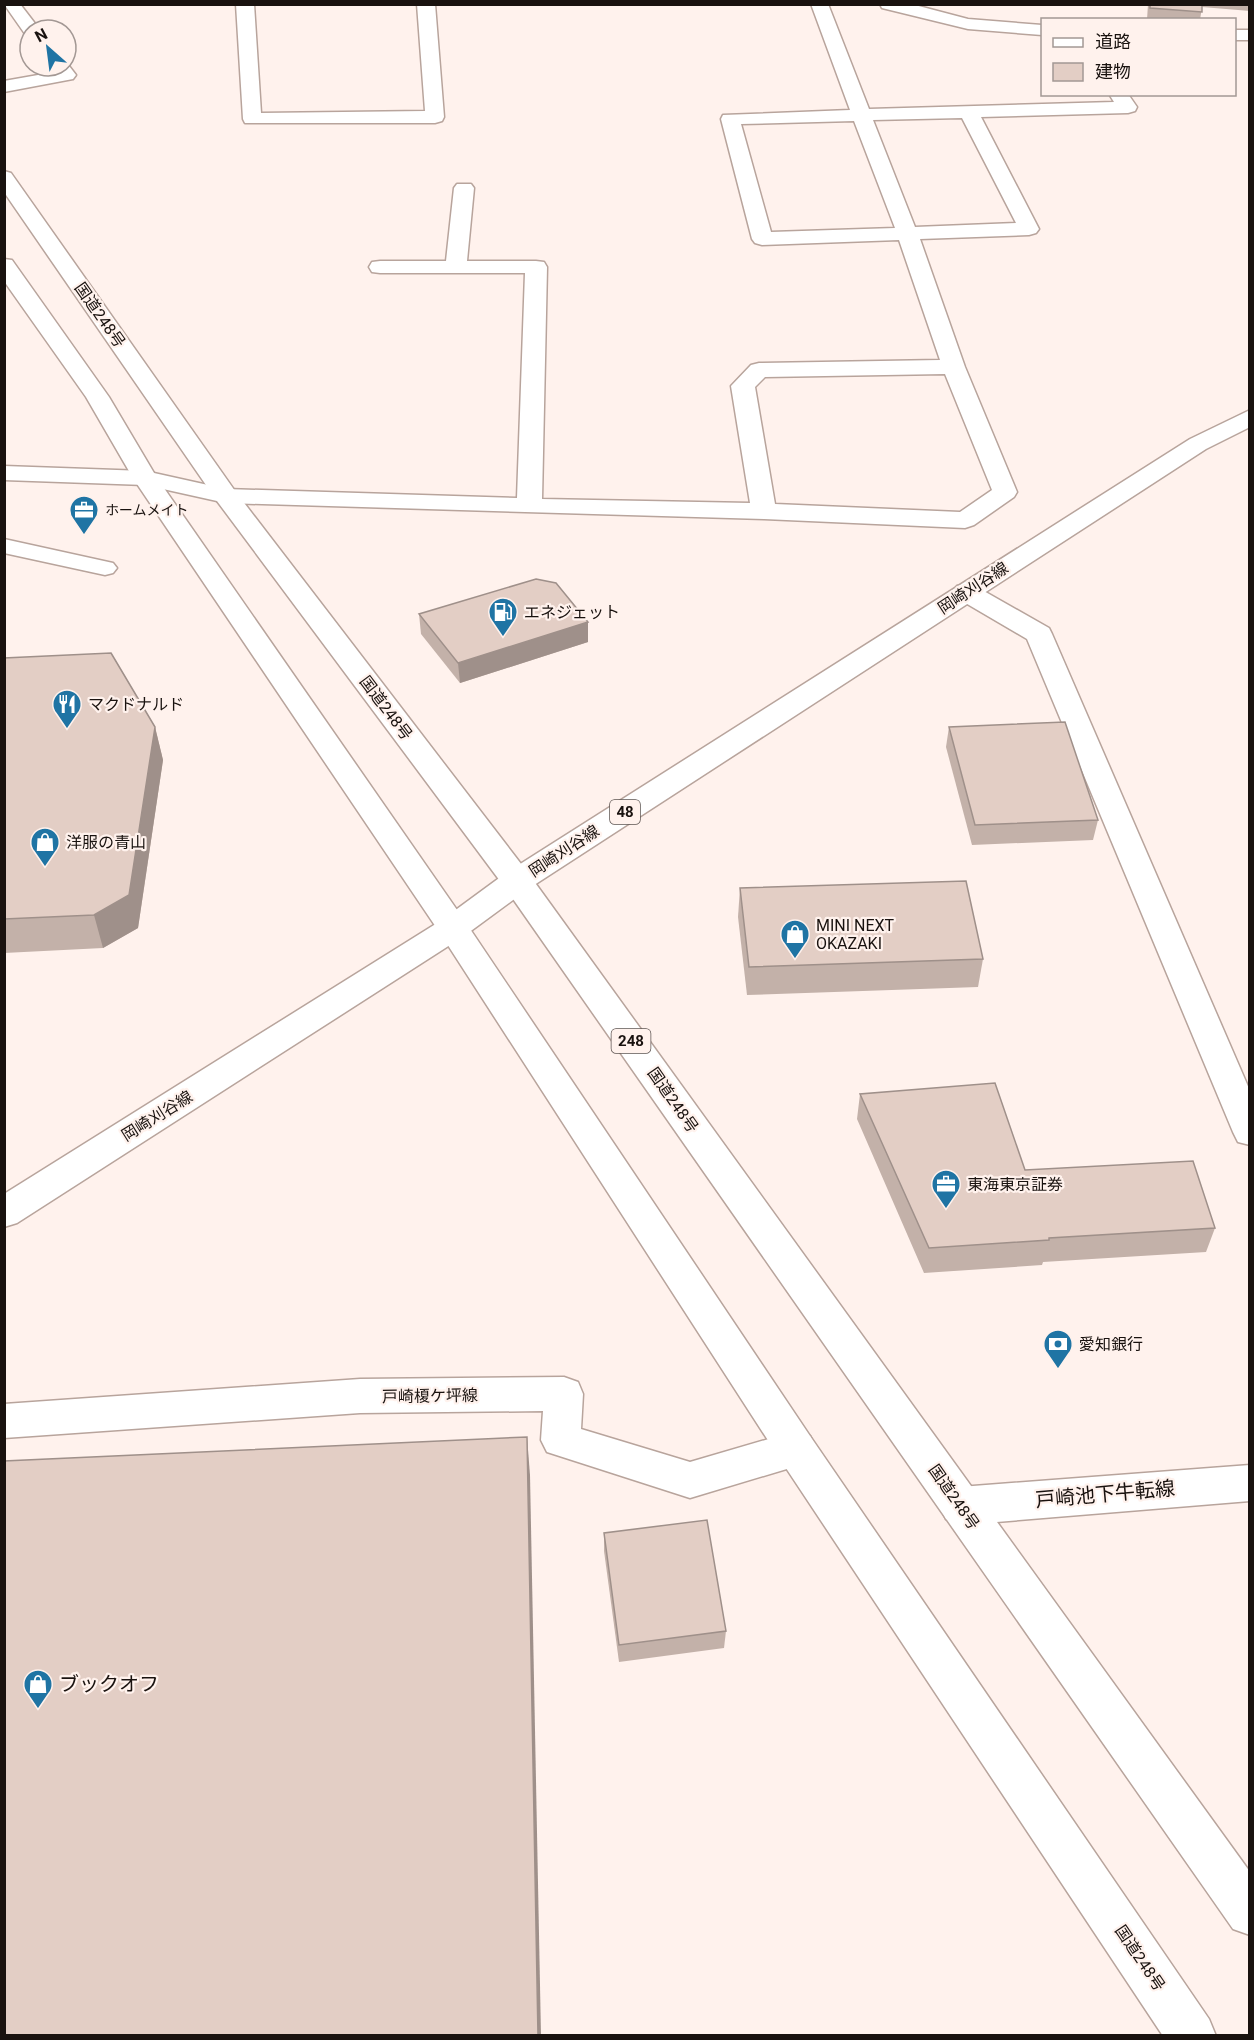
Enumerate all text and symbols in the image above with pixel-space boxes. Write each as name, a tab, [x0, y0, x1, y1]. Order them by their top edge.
north arrow	[18, 18, 78, 78]
legend	[1041, 18, 1236, 96]
text: N	[32, 24, 51, 46]
text: 道路	[1095, 31, 1131, 52]
text: 建物	[1095, 61, 1131, 82]
street label: 国道248号	[71, 279, 129, 351]
office icon: ホームメイト	[68, 494, 100, 536]
place label: ホームメイト	[105, 502, 189, 518]
street label: 岡崎刈谷線	[934, 558, 1012, 618]
fuel station icon: エネジェット	[487, 596, 519, 638]
place label: エネジェット	[524, 603, 620, 622]
street label: 国道248号	[356, 672, 416, 744]
restaurant icon: マクドナルド	[51, 688, 83, 730]
place label: マクドナルド	[88, 695, 184, 714]
road number: 48	[610, 800, 640, 824]
street label: 岡崎刈谷線	[525, 821, 603, 881]
shop icon: 洋服の青山	[29, 826, 61, 868]
place label: 洋服の青山	[66, 833, 146, 852]
place label: MINI NEXT OKAZAKI	[816, 916, 895, 953]
shop icon: MINI NEXT OKAZAKI	[779, 918, 811, 960]
road number: 248	[612, 1029, 650, 1053]
street label: 国道248号	[644, 1064, 702, 1136]
street label: 岡崎刈谷線	[118, 1087, 196, 1145]
office icon: 東海東京証券	[930, 1168, 962, 1210]
place label: 東海東京証券	[967, 1175, 1063, 1194]
bank icon: 愛知銀行	[1042, 1328, 1074, 1370]
place label: 愛知銀行	[1079, 1335, 1143, 1354]
street label: 戸崎榎ケ坪線	[382, 1386, 478, 1406]
street label: 国道248号	[925, 1461, 983, 1533]
street label: 戸崎池下牛転線	[1034, 1476, 1176, 1512]
shop icon: ブックオフ	[22, 1668, 54, 1710]
place label: ブックオフ	[59, 1672, 159, 1696]
street label: 国道248号	[1111, 1922, 1169, 1994]

